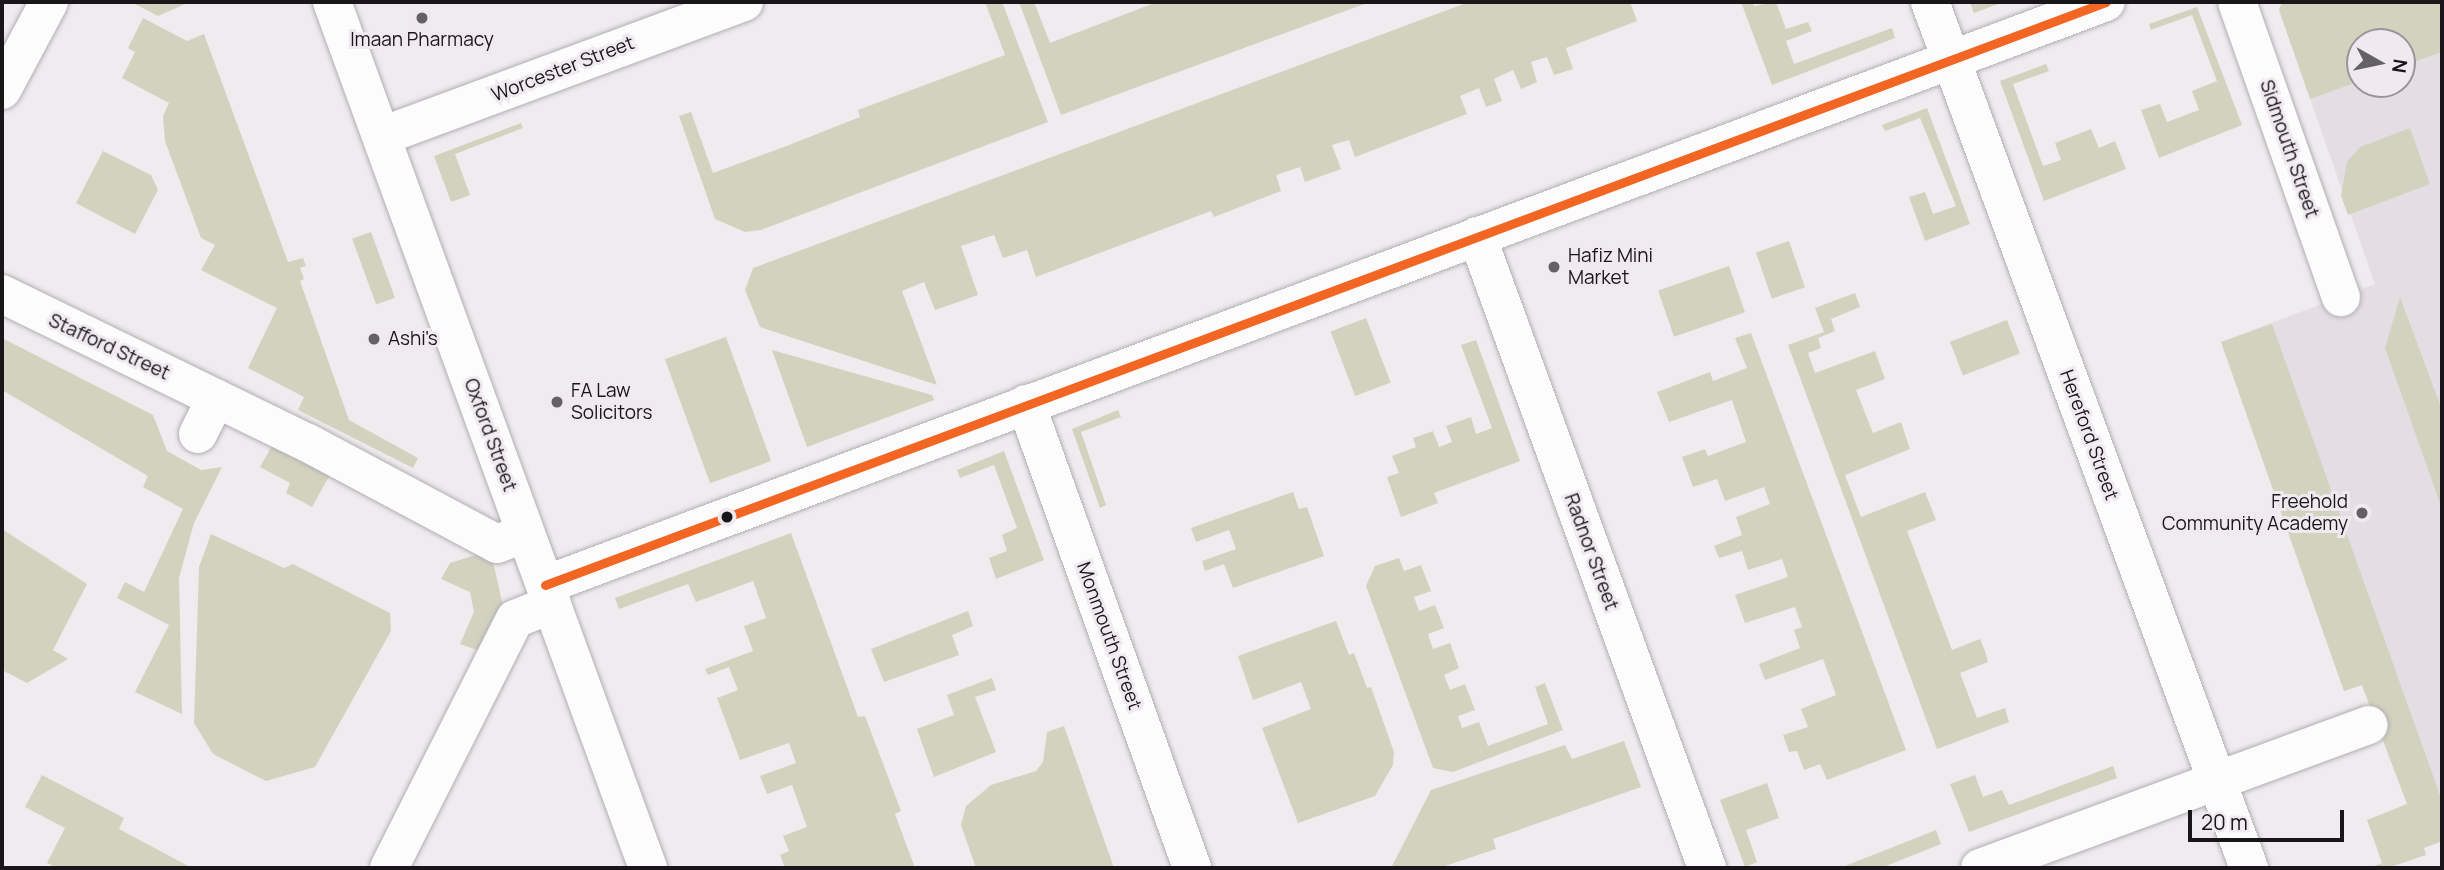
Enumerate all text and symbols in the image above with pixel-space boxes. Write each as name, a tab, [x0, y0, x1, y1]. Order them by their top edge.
marker: Imaan Pharmacy	[414, 10, 430, 26]
north arrow	[2346, 28, 2416, 98]
place label: Imaan Pharmacy	[350, 29, 494, 51]
street label: Worcester Street	[489, 31, 637, 107]
text: N	[2386, 57, 2414, 75]
street label: Sidmouth Street	[2255, 77, 2323, 221]
place label: Hafiz Mini Market	[1568, 245, 1653, 289]
marker: Hafiz Mini Market	[1546, 259, 1562, 275]
street label: Stafford Street	[45, 309, 173, 385]
place label: Ashi's	[388, 328, 438, 350]
marker: Ashi's	[366, 331, 382, 347]
street label: Hereford Street	[2055, 367, 2123, 503]
street label: Oxford Street	[459, 375, 521, 495]
place label: FA Law Solicitors	[571, 380, 652, 424]
marker: FA Law Solicitors	[549, 394, 565, 410]
street label: Radnor Street	[1559, 490, 1623, 614]
place label: Freehold Community Academy	[2162, 491, 2348, 535]
marker: Freehold Community Academy	[2354, 505, 2370, 521]
unlabelled marker	[720, 510, 734, 524]
street label: Monmouth Street	[1072, 559, 1146, 713]
scale bar	[2192, 796, 2348, 840]
text: 20 m	[2201, 808, 2248, 836]

